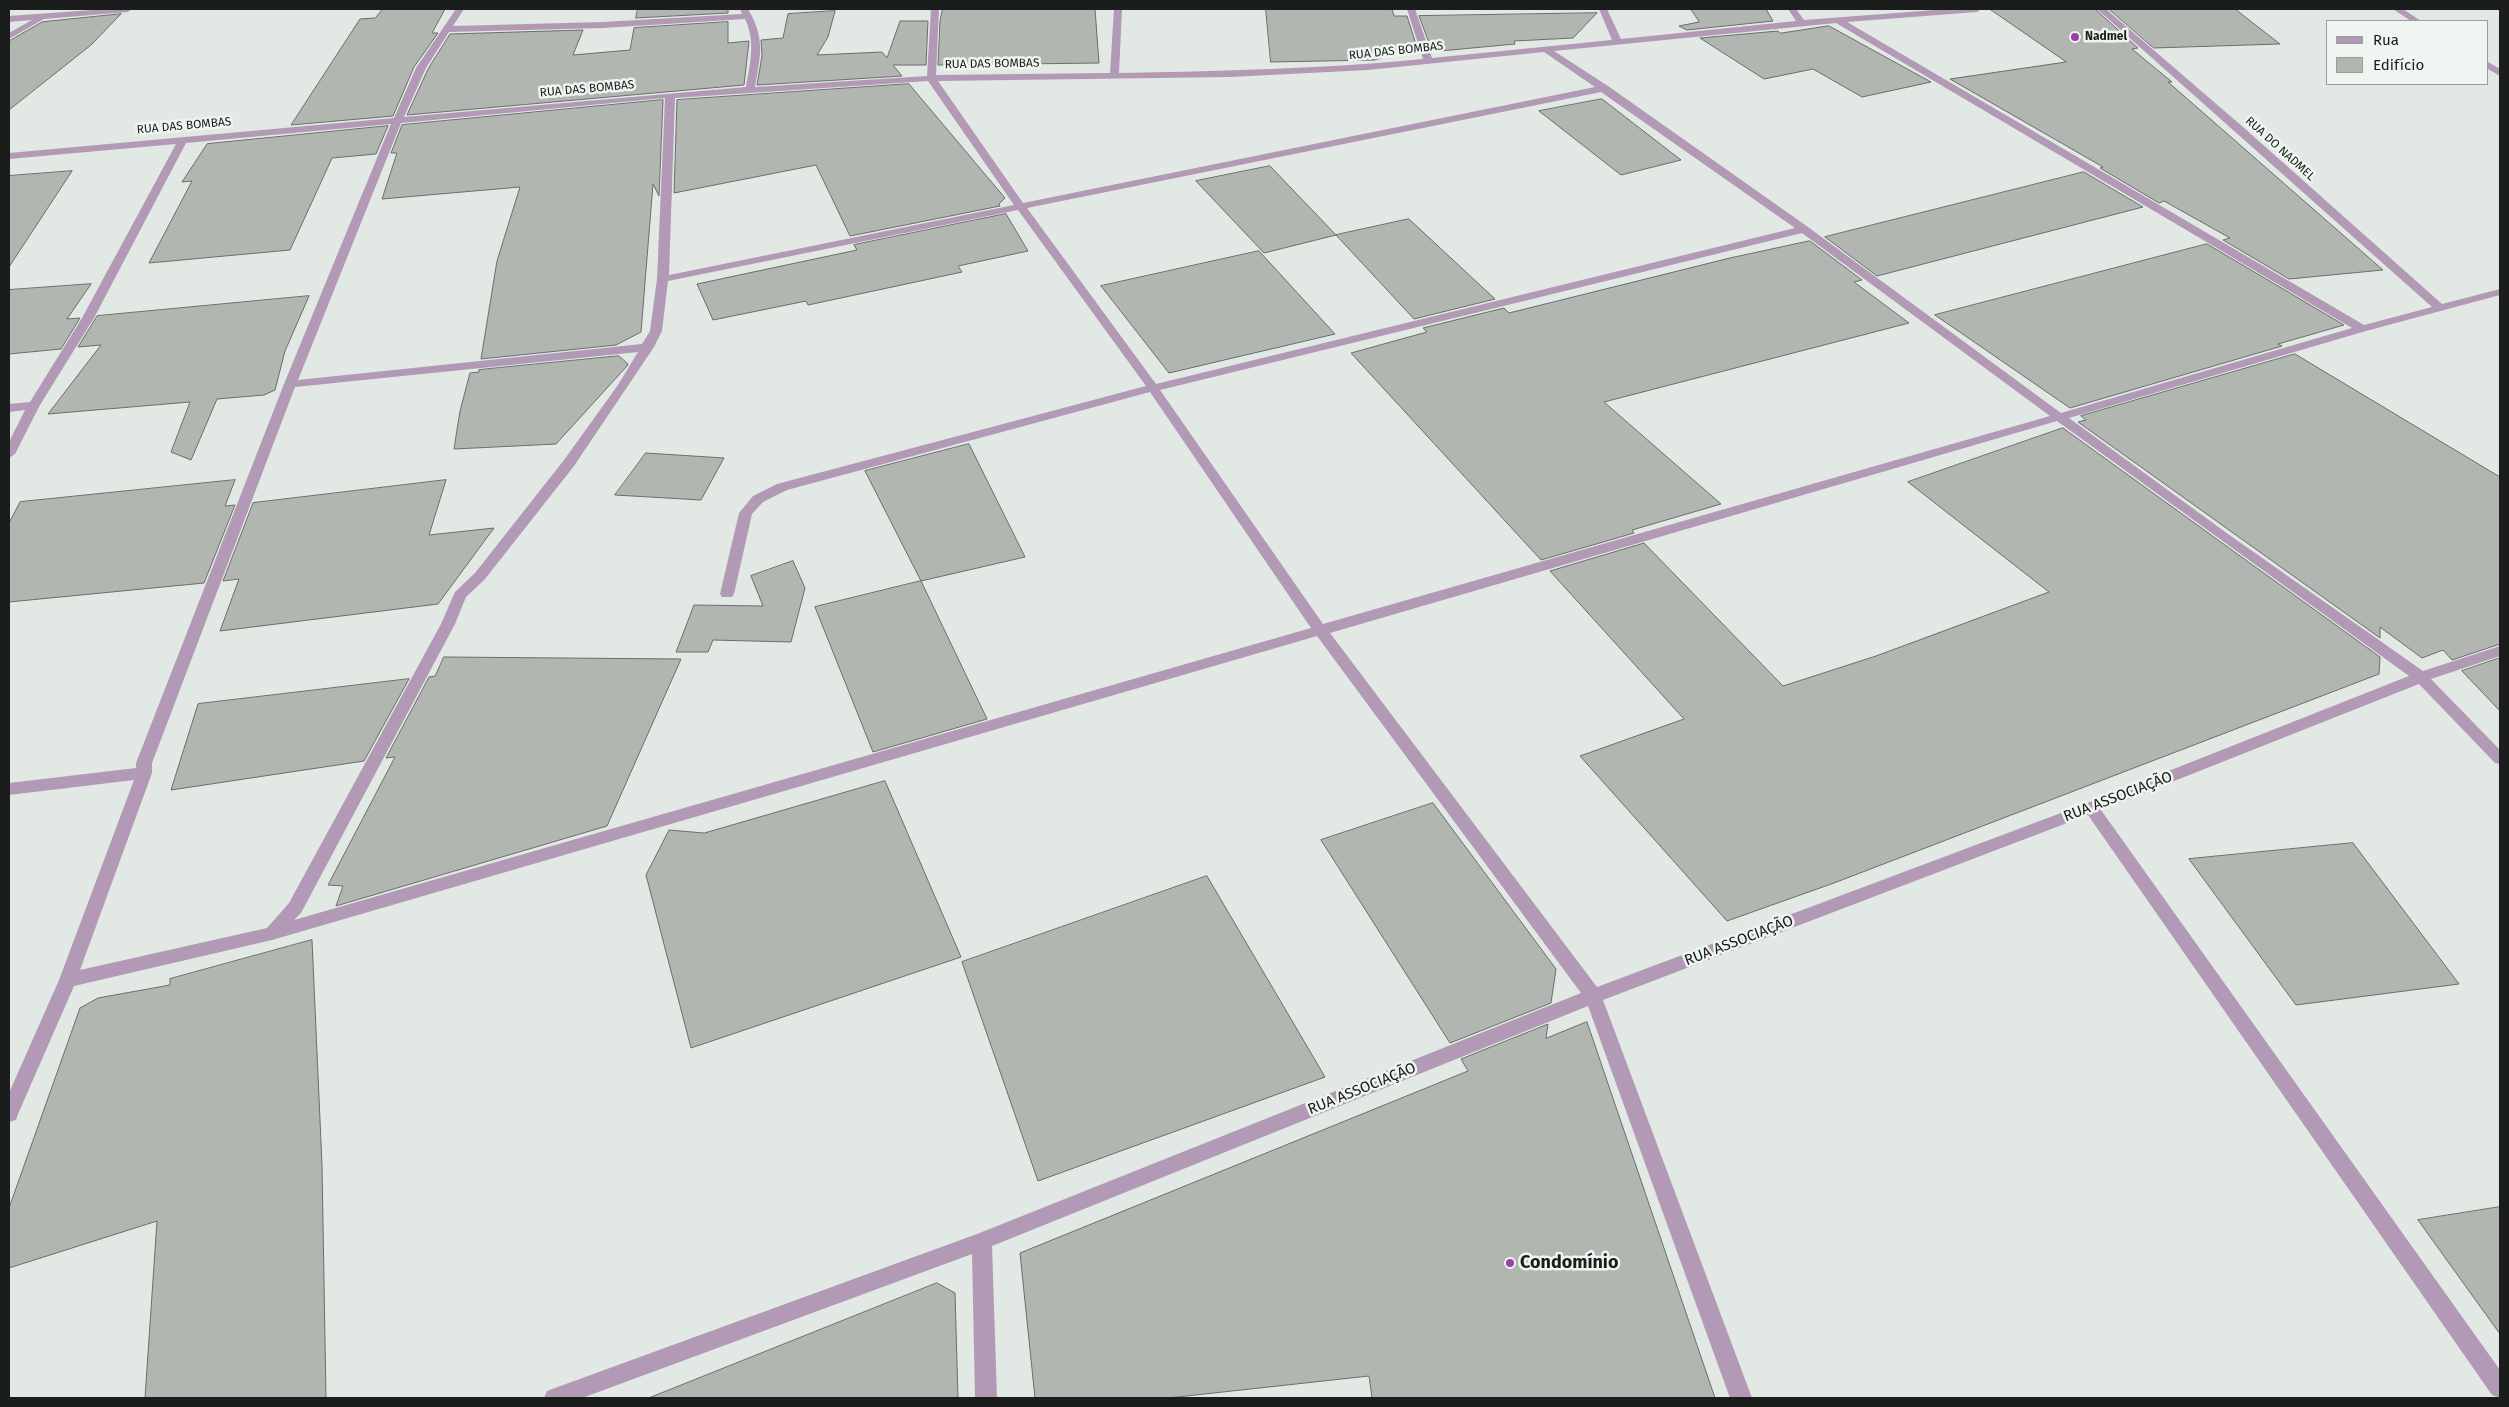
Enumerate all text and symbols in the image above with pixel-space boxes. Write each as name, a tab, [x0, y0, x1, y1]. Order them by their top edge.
legend	[2326, 20, 2489, 85]
place label: Nadmel	[2085, 30, 2127, 44]
marker: Nadmel	[2069, 31, 2081, 43]
text: Rua	[2373, 31, 2399, 49]
street label: RUA DAS BOMBAS	[1348, 39, 1444, 63]
street label: RUA DAS BOMBAS	[944, 56, 1040, 72]
text: Edifício	[2373, 56, 2424, 74]
street label: RUA DAS BOMBAS	[539, 78, 635, 100]
street label: RUA DO NADMEL	[2242, 114, 2318, 184]
street label: RUA DAS BOMBAS	[136, 115, 232, 137]
street label: RUA ASSOCIAÇÃO	[2061, 768, 2175, 826]
street label: RUA ASSOCIAÇÃO	[1682, 912, 1796, 970]
street label: RUA ASSOCIAÇÃO	[1305, 1059, 1419, 1119]
place label: Condomínio	[1520, 1252, 1618, 1274]
marker: Condomínio	[1504, 1257, 1516, 1269]

